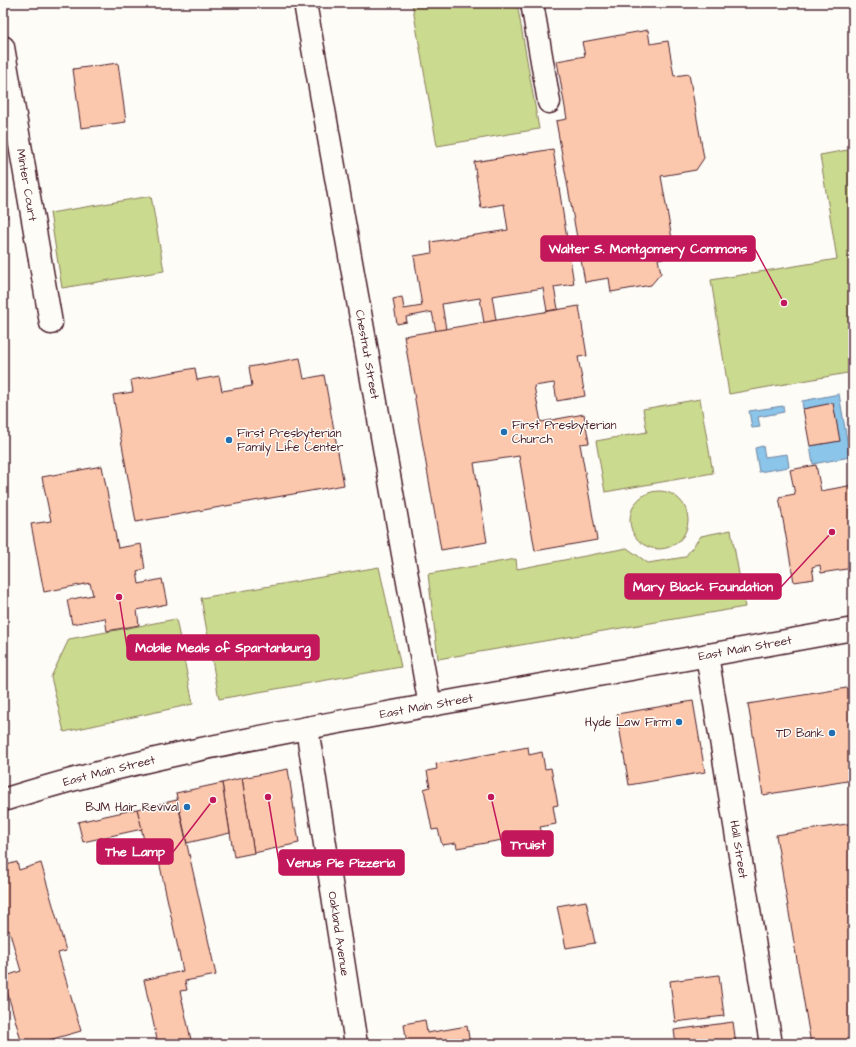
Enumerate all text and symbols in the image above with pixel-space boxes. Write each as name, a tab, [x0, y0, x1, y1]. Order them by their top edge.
street label: Minter Court	[12, 147, 41, 223]
callout: Walter S. Montgomery Commons	[541, 236, 755, 261]
text: Walter S. Montgomery Commons	[548, 240, 748, 260]
street label: Chestnut Street	[351, 308, 383, 401]
place label: First Presbyterian Church	[512, 417, 616, 448]
place label: First Presbyterian Family Life Center	[237, 425, 344, 457]
marker: First Presbyterian Church	[499, 427, 509, 437]
marker: First Presbyterian Family Life Center	[224, 435, 234, 445]
callout: Mary Black Foundation	[625, 574, 781, 599]
text: Mary Black Foundation	[633, 578, 773, 597]
street label: East Main Street	[697, 632, 793, 665]
callout: Mobile Meals of Spartanburg	[127, 635, 319, 660]
text: Mobile Meals of Spartanburg	[135, 639, 311, 659]
street label: East Main Street	[378, 690, 475, 723]
place label: Hyde Law Firm	[585, 714, 672, 732]
marker: Hyde Law Firm	[674, 717, 684, 727]
place label: TD Bank	[776, 725, 825, 742]
marker: TD Bank	[827, 728, 837, 738]
street label: East Main Street	[61, 751, 157, 791]
place label: BJM Hair Revival	[85, 799, 179, 816]
marker: BJM Hair Revival	[182, 802, 192, 812]
street label: Hall Street	[725, 819, 752, 880]
callout: Truist	[502, 831, 553, 856]
text: Truist	[509, 836, 547, 854]
callout: The Lamp	[97, 839, 173, 864]
text: The Lamp	[104, 843, 166, 862]
callout: Venus Pie Pizzeria	[279, 850, 404, 875]
text: Venus Pie Pizzeria	[286, 854, 396, 872]
street label: Oakland Avenue	[323, 890, 353, 978]

